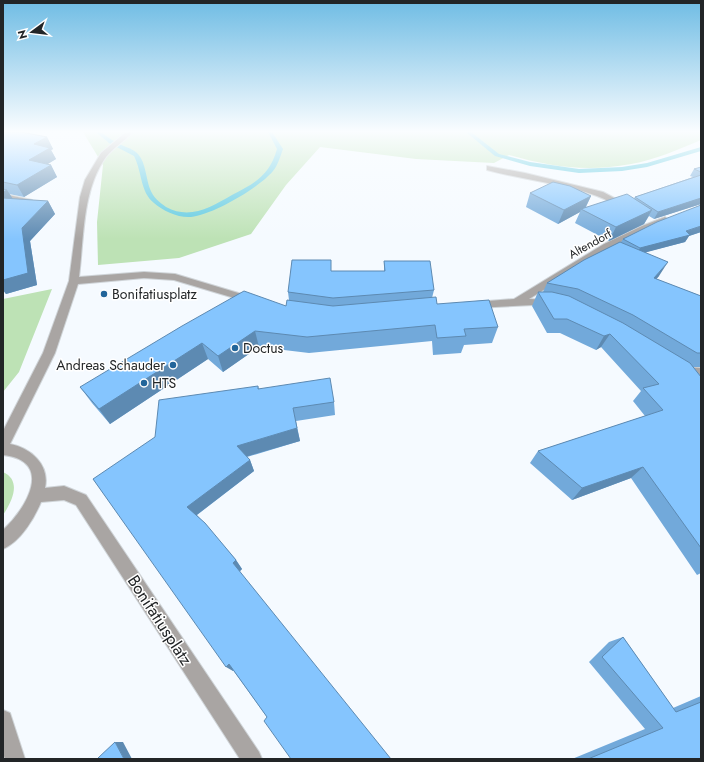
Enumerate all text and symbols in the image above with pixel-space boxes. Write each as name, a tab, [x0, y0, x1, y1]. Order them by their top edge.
north arrow	[12, 12, 52, 52]
text: N	[13, 28, 31, 41]
street label: Altendorf	[565, 224, 615, 263]
place label: Bonifatiusplatz	[112, 284, 197, 304]
marker: Bonifatiusplatz	[99, 289, 109, 299]
place label: Doctus	[243, 338, 284, 358]
marker: Doctus	[230, 343, 240, 353]
place label: Andreas Schauder	[56, 355, 165, 375]
marker: Andreas Schauder	[168, 360, 178, 370]
place label: HTS	[152, 373, 177, 393]
marker: HTS	[139, 378, 149, 388]
street label: Bonifatiusplatz	[122, 570, 198, 670]

